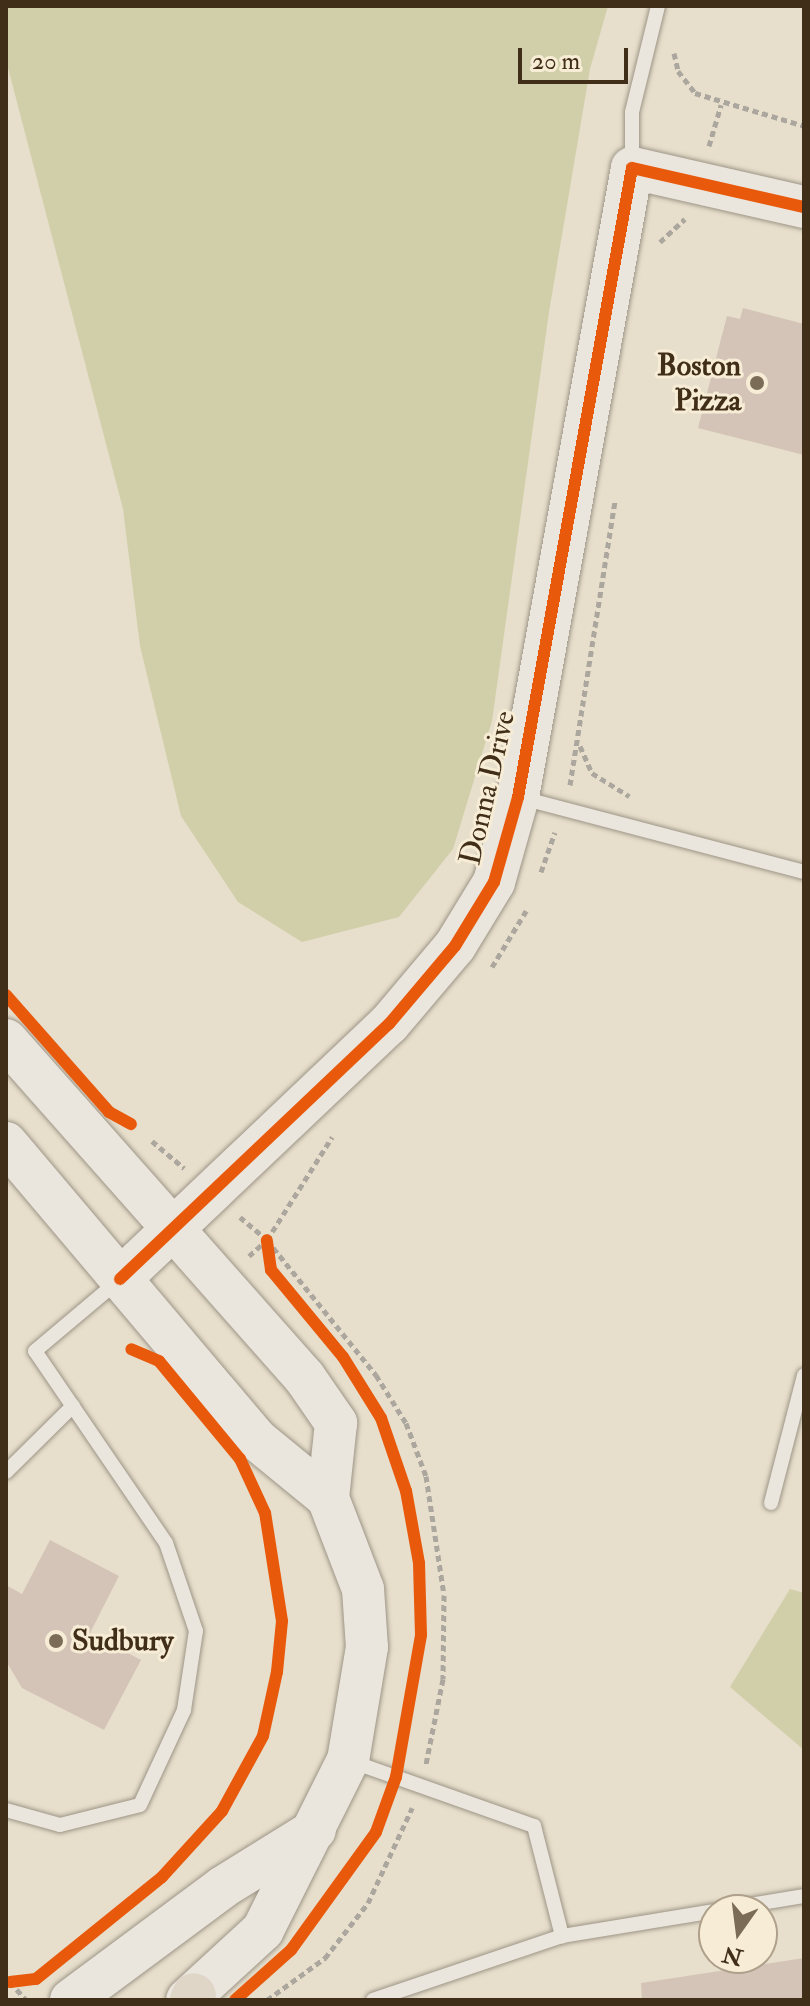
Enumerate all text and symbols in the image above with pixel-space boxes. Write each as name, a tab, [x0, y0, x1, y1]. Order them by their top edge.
scale bar	[522, 32, 632, 82]
text: 20 m	[532, 46, 580, 77]
place label: Boston Pizza	[657, 348, 741, 418]
marker: Boston Pizza	[748, 374, 766, 392]
street label: Donna Drive	[453, 707, 523, 869]
place label: Sudbury	[72, 1623, 173, 1659]
marker: Sudbury	[47, 1632, 65, 1650]
north arrow	[698, 1894, 778, 1974]
text: N	[720, 1939, 746, 1971]

